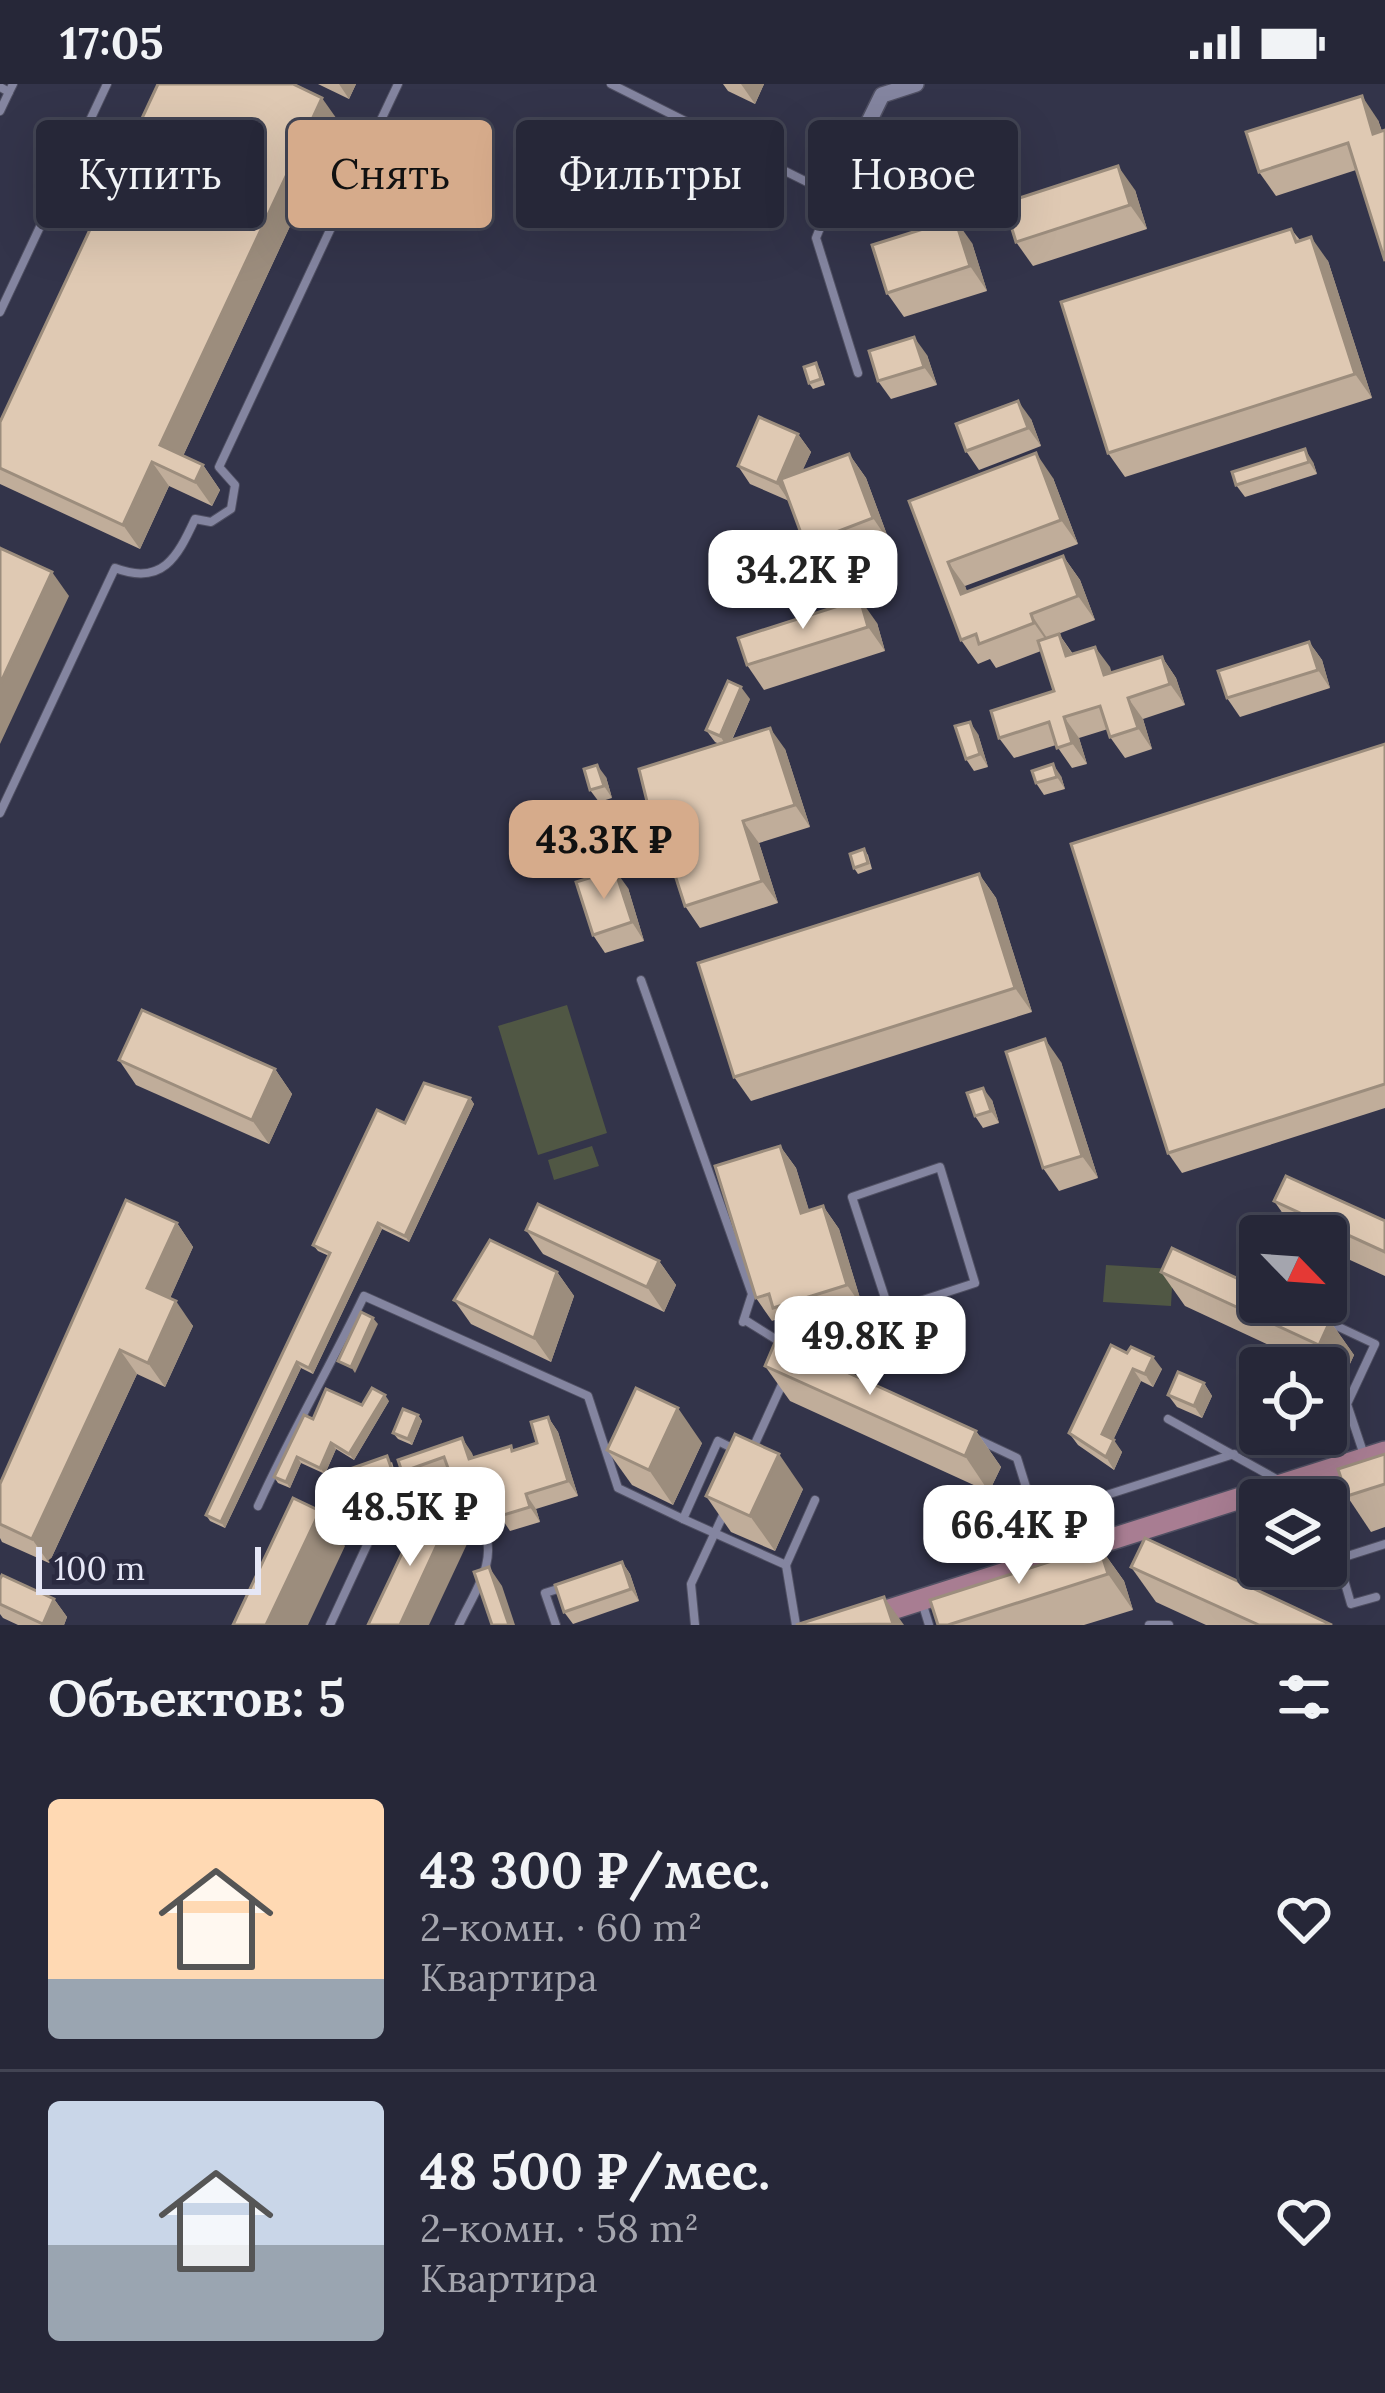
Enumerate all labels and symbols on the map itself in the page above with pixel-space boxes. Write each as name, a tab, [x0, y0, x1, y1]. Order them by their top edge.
pin: 34.2K ₽	[692, 530, 914, 632]
pin: 43.3K ₽	[493, 800, 715, 902]
north arrow	[1239, 1215, 1347, 1323]
pin: 49.8K ₽	[759, 1296, 981, 1398]
pin: 48.5K ₽	[299, 1467, 521, 1569]
pin: 66.4K ₽	[908, 1485, 1130, 1587]
scale bar	[36, 1541, 261, 1594]

